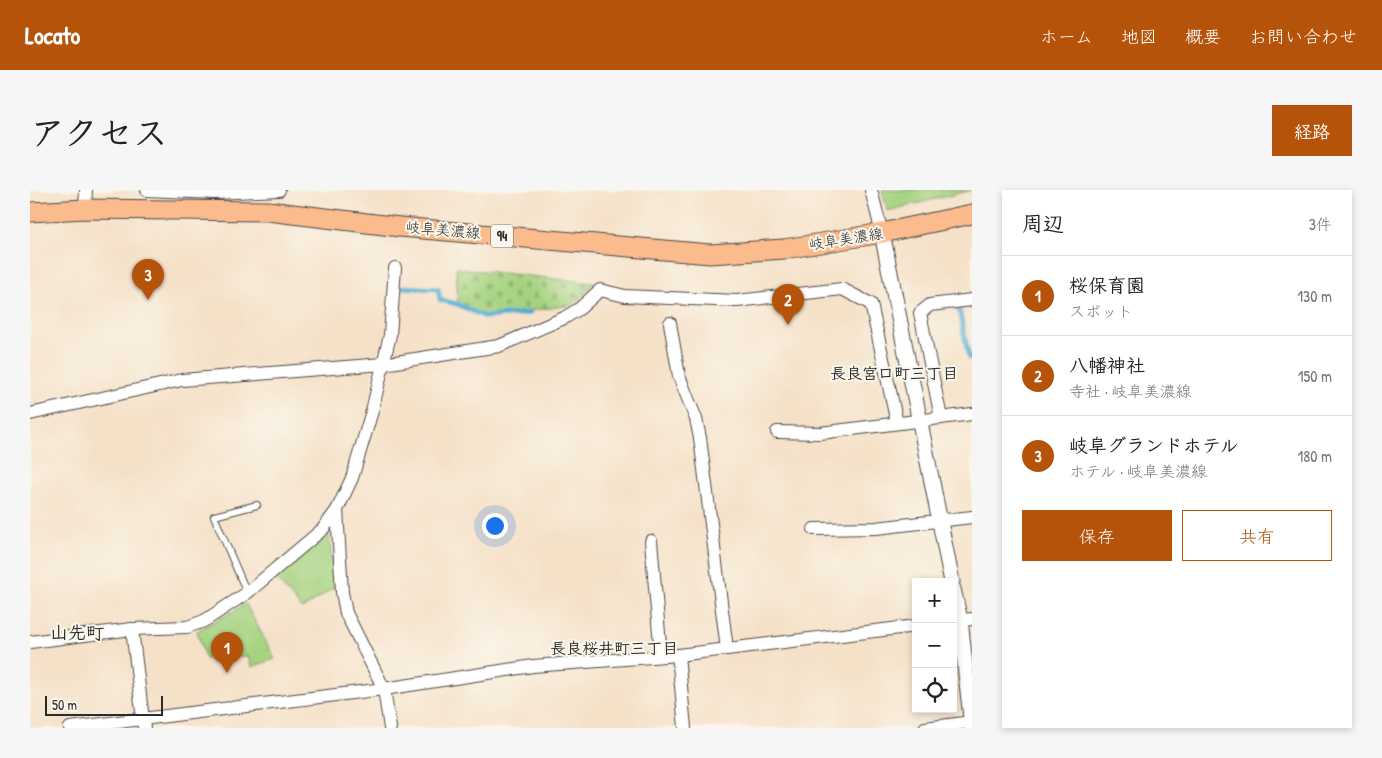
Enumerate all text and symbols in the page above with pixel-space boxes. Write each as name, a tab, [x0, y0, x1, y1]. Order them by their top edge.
text: Locato	[25, 19, 80, 51]
text: ホーム	[1040, 24, 1093, 49]
text: 地図	[1121, 24, 1157, 49]
text: 概要	[1185, 24, 1221, 49]
text: お問い合わせ	[1249, 24, 1357, 49]
button: 経路	[1272, 105, 1352, 156]
text: アクセス	[30, 109, 168, 156]
text: 周辺	[1022, 209, 1064, 238]
text: 3件	[1309, 213, 1332, 235]
street label: 岐阜美濃線	[405, 216, 481, 243]
street label: 岐阜美濃線	[807, 222, 885, 255]
road number: 94	[491, 224, 513, 248]
pin: 3	[132, 259, 164, 300]
text: 桜保育園	[1069, 272, 1145, 298]
pin: 2	[772, 284, 804, 325]
text: 1	[1035, 285, 1041, 307]
text: 130 m	[1297, 285, 1332, 307]
text: スポット	[1069, 300, 1133, 322]
text: 八幡神社	[1069, 352, 1145, 378]
district label: 長良宮口町三丁目	[830, 362, 958, 384]
text: 2	[1034, 365, 1042, 387]
text: 150 m	[1298, 365, 1332, 387]
text: 寺社 · 岐阜美濃線	[1069, 380, 1192, 402]
text: 岐阜グランドホテル	[1069, 432, 1239, 458]
text: 3	[1034, 445, 1042, 467]
text: 180 m	[1298, 445, 1332, 467]
text: ホテル · 岐阜美濃線	[1069, 460, 1207, 482]
button: 保存	[1022, 510, 1172, 561]
button: 共有	[1182, 510, 1332, 561]
your location	[482, 513, 508, 539]
map controls	[912, 578, 957, 713]
button: +	[912, 578, 957, 623]
district label: 山先町	[50, 620, 104, 645]
button: −	[912, 623, 957, 668]
pin: 1	[211, 632, 243, 673]
district label: 長良桜井町三丁目	[550, 637, 678, 659]
button: locate	[912, 668, 957, 713]
scale bar	[45, 693, 162, 716]
text: 50 m	[52, 695, 77, 714]

